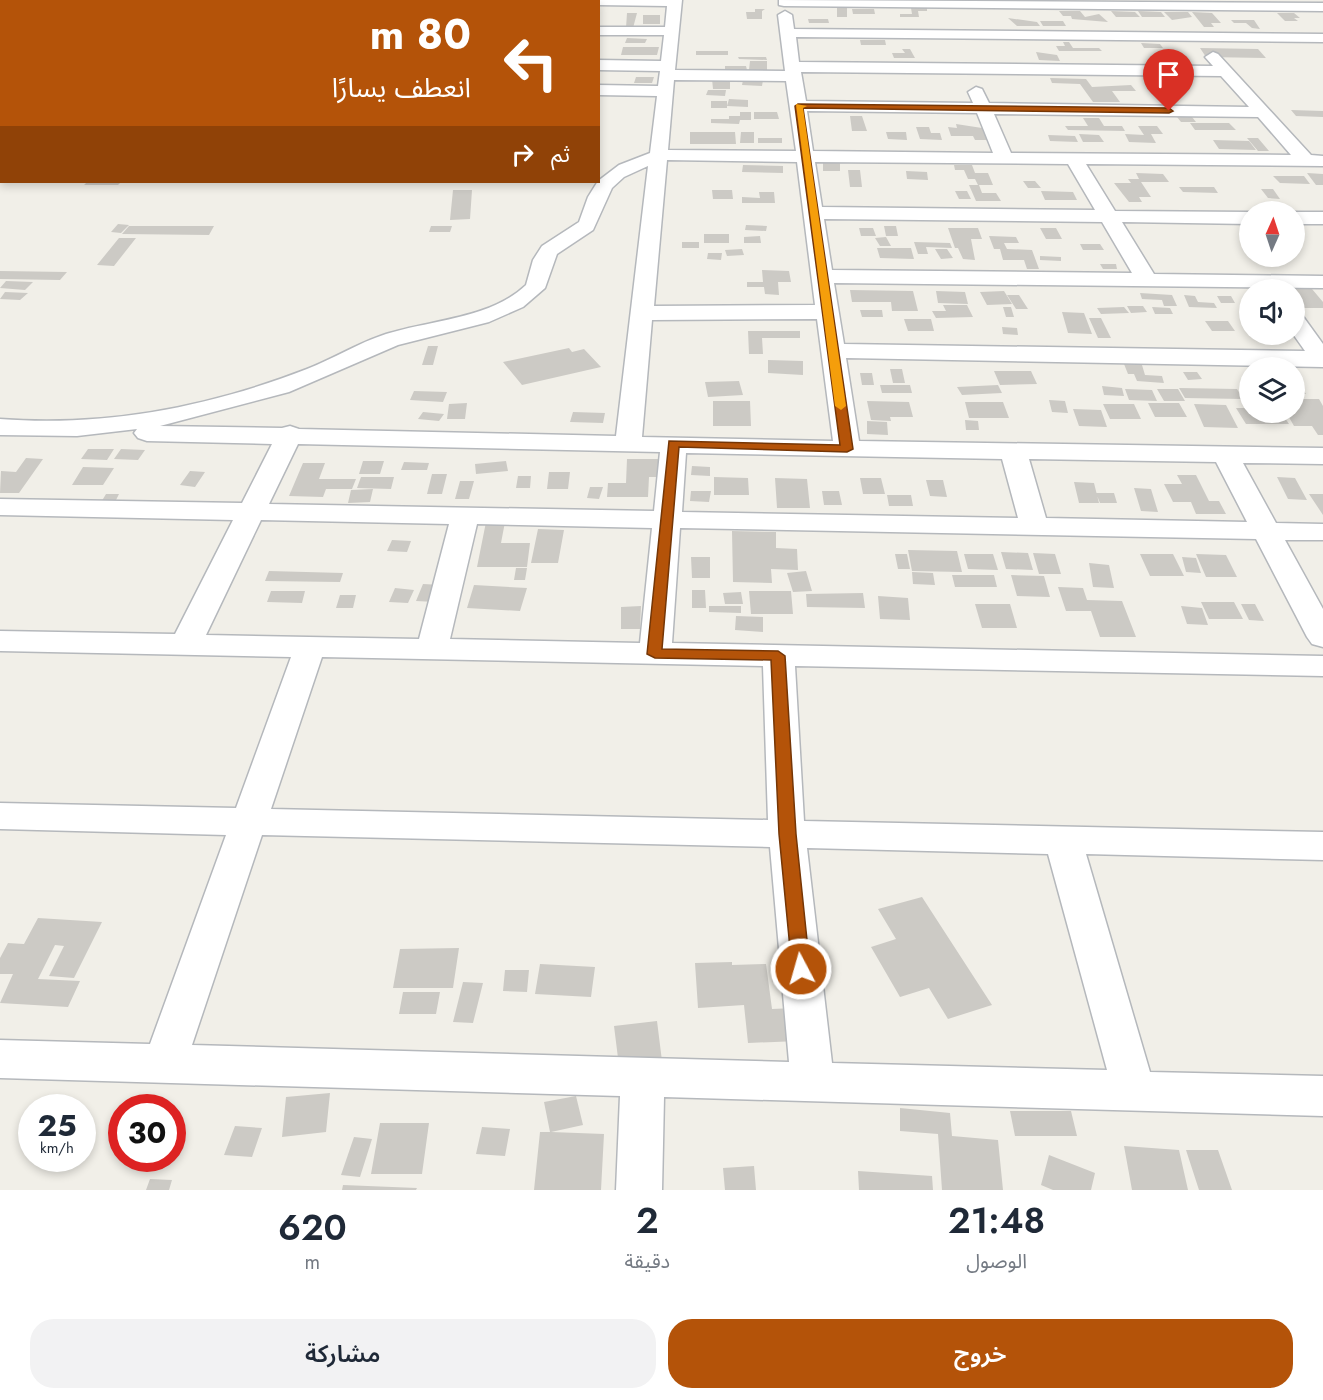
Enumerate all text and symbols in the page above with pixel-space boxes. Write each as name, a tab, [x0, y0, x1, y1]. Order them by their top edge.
text: 80 m	[370, 4, 471, 65]
icon: left	[492, 24, 570, 102]
pin	[1143, 49, 1194, 111]
icon: arrive	[1152, 58, 1185, 91]
text: انعطف يسارًا	[332, 68, 471, 107]
icon: right	[506, 138, 539, 171]
text: ثم	[551, 138, 570, 170]
north arrow	[1239, 201, 1305, 267]
map controls	[1239, 201, 1305, 423]
button: sound	[1239, 279, 1305, 345]
button: layers	[1239, 357, 1305, 423]
position arrow	[769, 937, 833, 1001]
speed limit sign: 30	[108, 1094, 186, 1172]
text: 25	[37, 1104, 77, 1147]
text: km/h	[40, 1137, 74, 1159]
text: 2	[636, 1194, 659, 1246]
text: 21:48	[948, 1194, 1045, 1246]
text: 620	[278, 1201, 347, 1253]
text: دقيقة	[625, 1247, 670, 1276]
text: الوصول	[966, 1247, 1027, 1276]
text: m	[305, 1248, 320, 1277]
button: مشاركة	[30, 1319, 656, 1388]
button: خروج	[668, 1319, 1293, 1388]

